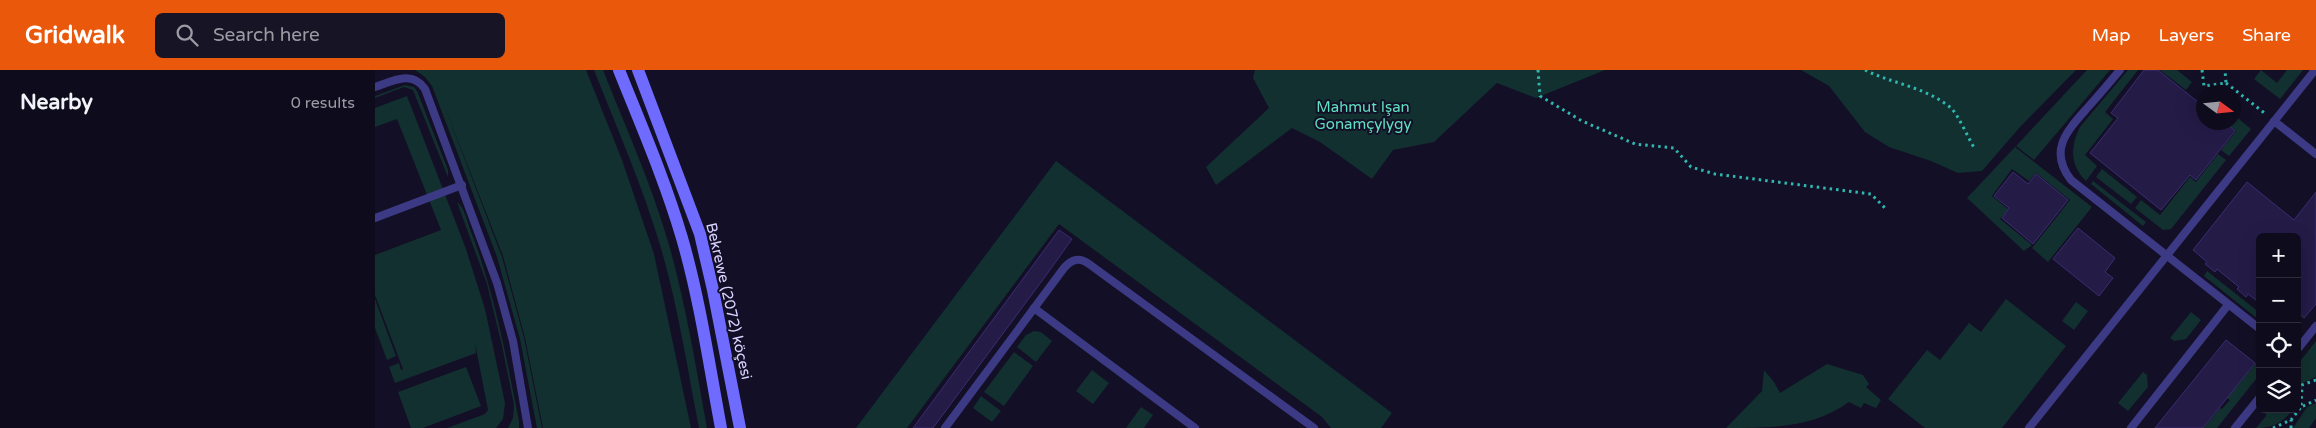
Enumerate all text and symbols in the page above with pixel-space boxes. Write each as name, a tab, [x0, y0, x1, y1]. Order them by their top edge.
search box	[155, 13, 505, 58]
text: Gridwalk	[25, 21, 125, 50]
icon: search	[173, 21, 201, 49]
text: Search here	[213, 24, 320, 46]
text: Map	[2092, 24, 2131, 46]
text: Layers	[2159, 24, 2214, 46]
text: Share	[2242, 24, 2291, 46]
north arrow	[2196, 85, 2241, 130]
text: Nearby	[20, 90, 93, 115]
text: 0 results	[291, 93, 355, 113]
park label: Mahmut Işan Gonamçylygy	[1314, 98, 1412, 133]
street label: Bekrewe (2072) köçesi	[702, 221, 756, 381]
map controls	[2256, 233, 2301, 413]
button: +	[2256, 233, 2301, 278]
button: −	[2256, 278, 2301, 323]
button: locate	[2256, 323, 2301, 368]
button: layers	[2256, 368, 2301, 413]

